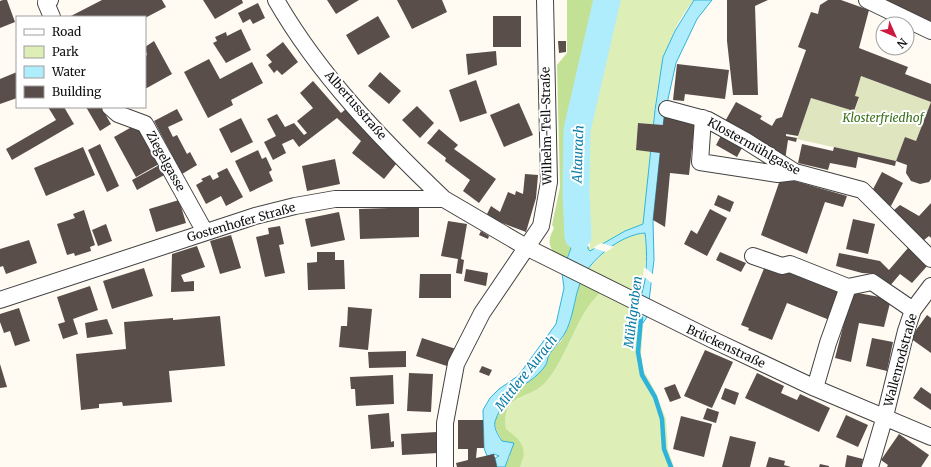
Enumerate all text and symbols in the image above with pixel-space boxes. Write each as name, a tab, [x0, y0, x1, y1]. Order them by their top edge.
legend	[16, 16, 146, 108]
north arrow	[875, 16, 915, 56]
text: Road	[52, 24, 81, 39]
text: N	[894, 35, 910, 51]
text: Park	[52, 44, 79, 59]
text: Water	[51, 64, 87, 79]
street label: Albertusstraße	[321, 67, 390, 142]
street label: Wilhelm-Tell-Straße	[537, 67, 555, 186]
text: Building	[52, 84, 102, 99]
park label: Klosterfriedhof	[841, 110, 925, 125]
street label: Klostermühlgasse	[705, 114, 803, 178]
water label: Altaurach	[568, 125, 588, 184]
street label: Ziegelgasse	[143, 128, 189, 194]
street label: Gostenhofer Straße	[185, 199, 297, 245]
water label: Mühlgraben	[620, 275, 646, 350]
street label: Wallenrodstraße	[880, 312, 920, 409]
street label: Brückenstraße	[684, 321, 768, 371]
water label: Mittlere Aurach	[491, 332, 561, 415]

